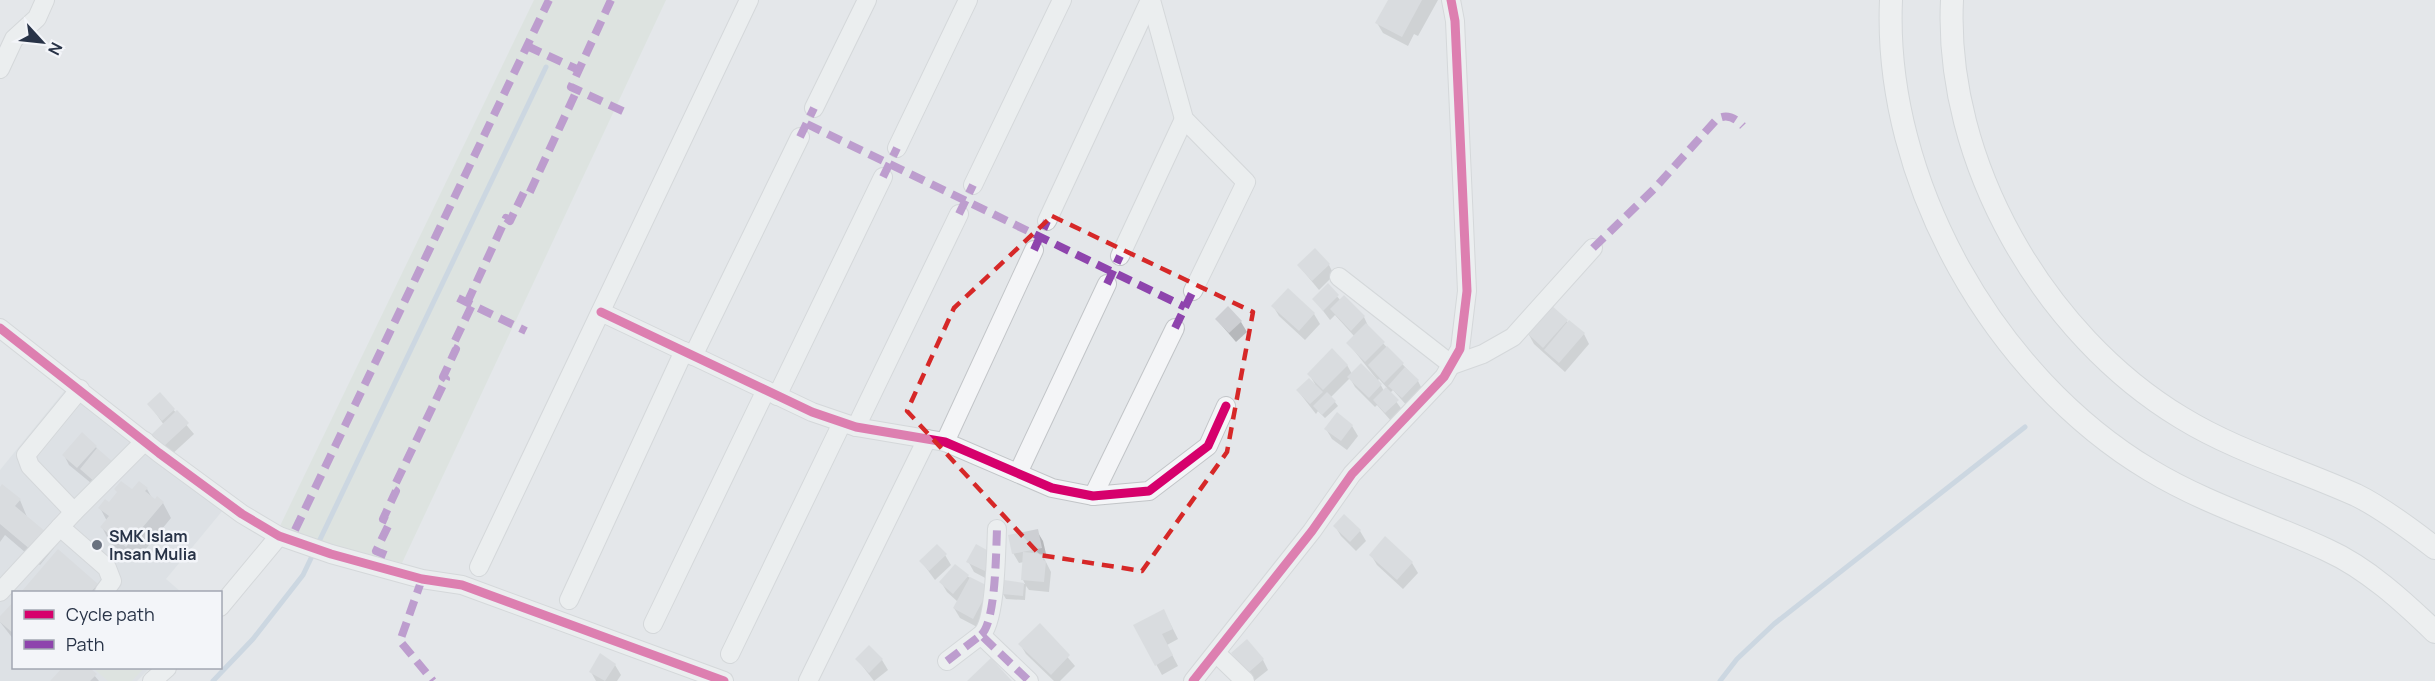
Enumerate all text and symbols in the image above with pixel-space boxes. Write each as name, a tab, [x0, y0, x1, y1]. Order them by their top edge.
north arrow	[12, 12, 72, 72]
text: N	[43, 39, 68, 59]
place label: SMK Islam Insan Mulia	[109, 525, 196, 565]
marker: SMK Islam Insan Mulia	[90, 538, 104, 552]
legend	[12, 591, 222, 669]
text: Cycle path	[66, 602, 155, 626]
text: Path	[66, 632, 104, 656]

